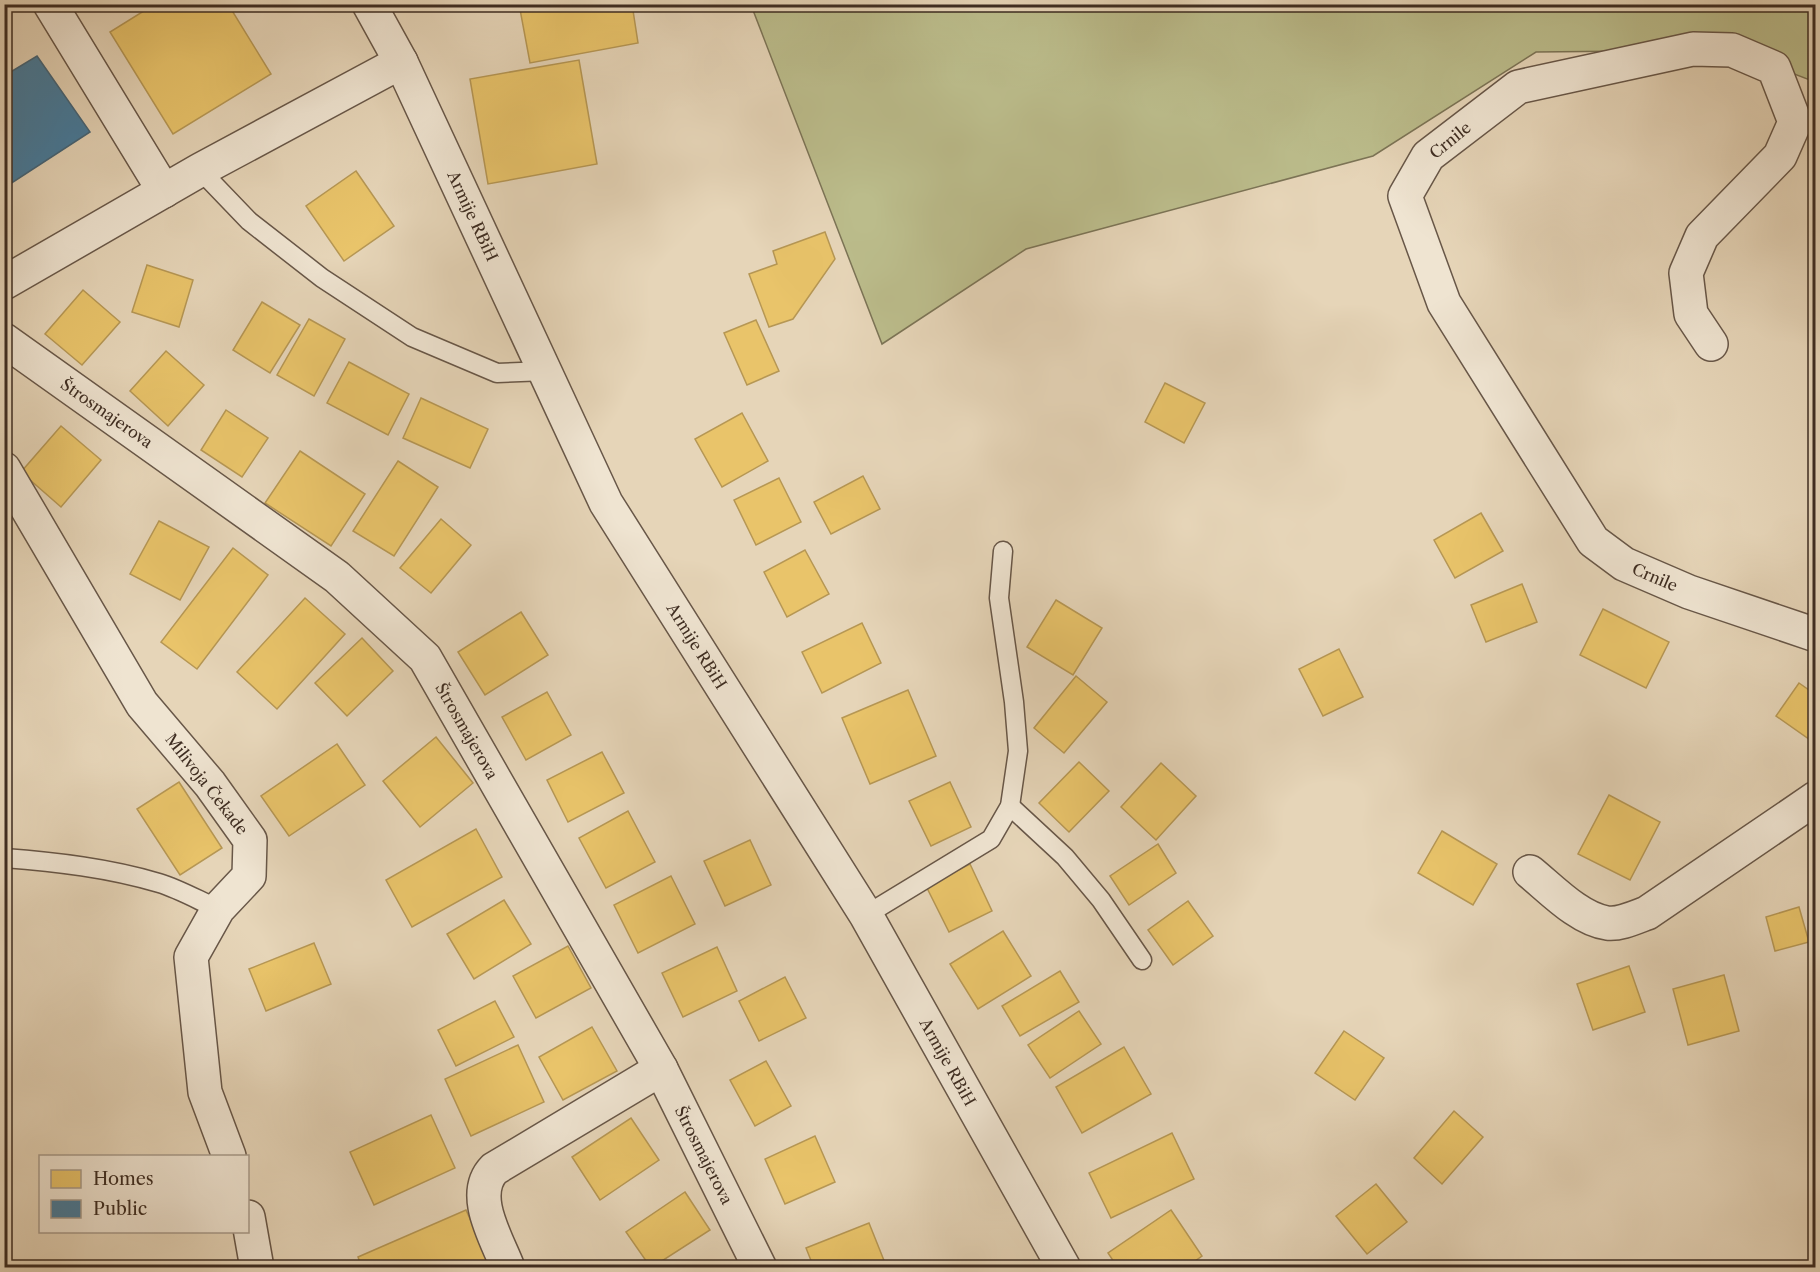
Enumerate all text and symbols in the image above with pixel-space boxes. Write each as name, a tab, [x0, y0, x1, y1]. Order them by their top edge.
street label: Crnile	[1425, 117, 1475, 163]
street label: Armije RBiH	[443, 167, 503, 264]
street label: Štrosmajerova	[57, 373, 158, 452]
street label: Crnile	[1629, 558, 1681, 596]
street label: Armije RBiH	[662, 598, 731, 693]
street label: Štrosmajerova	[431, 679, 504, 783]
street label: Milivoja Čekade	[161, 729, 254, 839]
street label: Armije RBiH	[915, 1014, 980, 1109]
street label: Štrosmajerova	[671, 1102, 739, 1208]
legend	[39, 1155, 249, 1233]
text: Homes	[93, 1168, 154, 1190]
text: Public	[93, 1198, 147, 1220]

